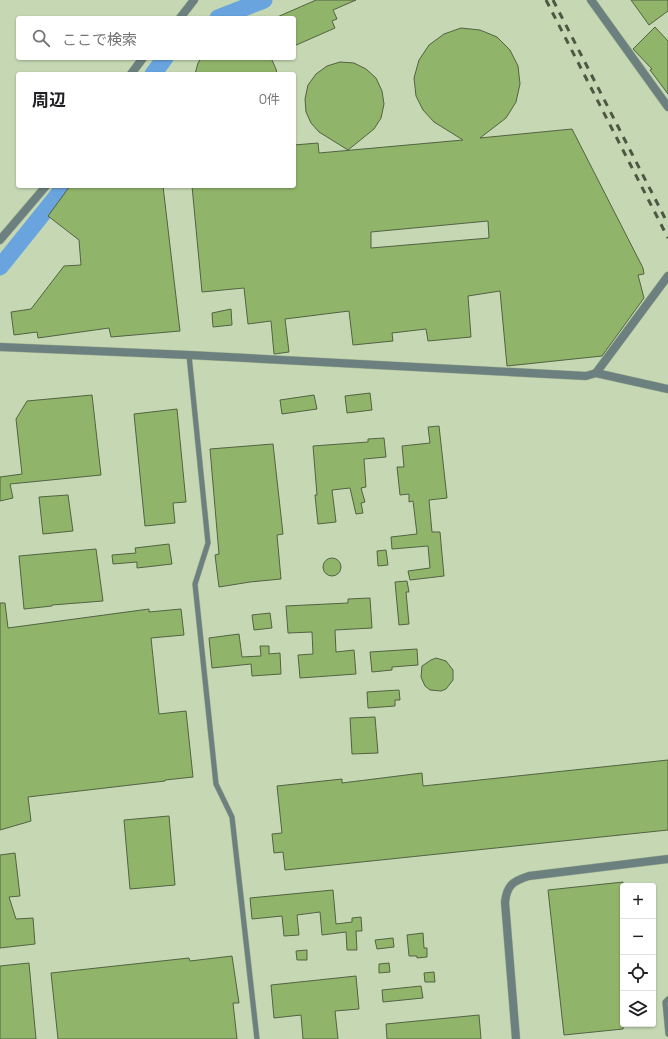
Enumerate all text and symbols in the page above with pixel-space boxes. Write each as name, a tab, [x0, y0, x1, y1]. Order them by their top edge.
search box	[16, 16, 296, 60]
icon: search	[30, 27, 52, 49]
text: ここで検索	[62, 30, 137, 49]
text: 周辺	[32, 89, 66, 111]
text: 0件	[259, 91, 280, 108]
map controls	[620, 883, 656, 1027]
button: +	[620, 883, 656, 919]
button: −	[620, 919, 656, 955]
button: locate	[620, 955, 656, 991]
button: layers	[620, 991, 656, 1027]

